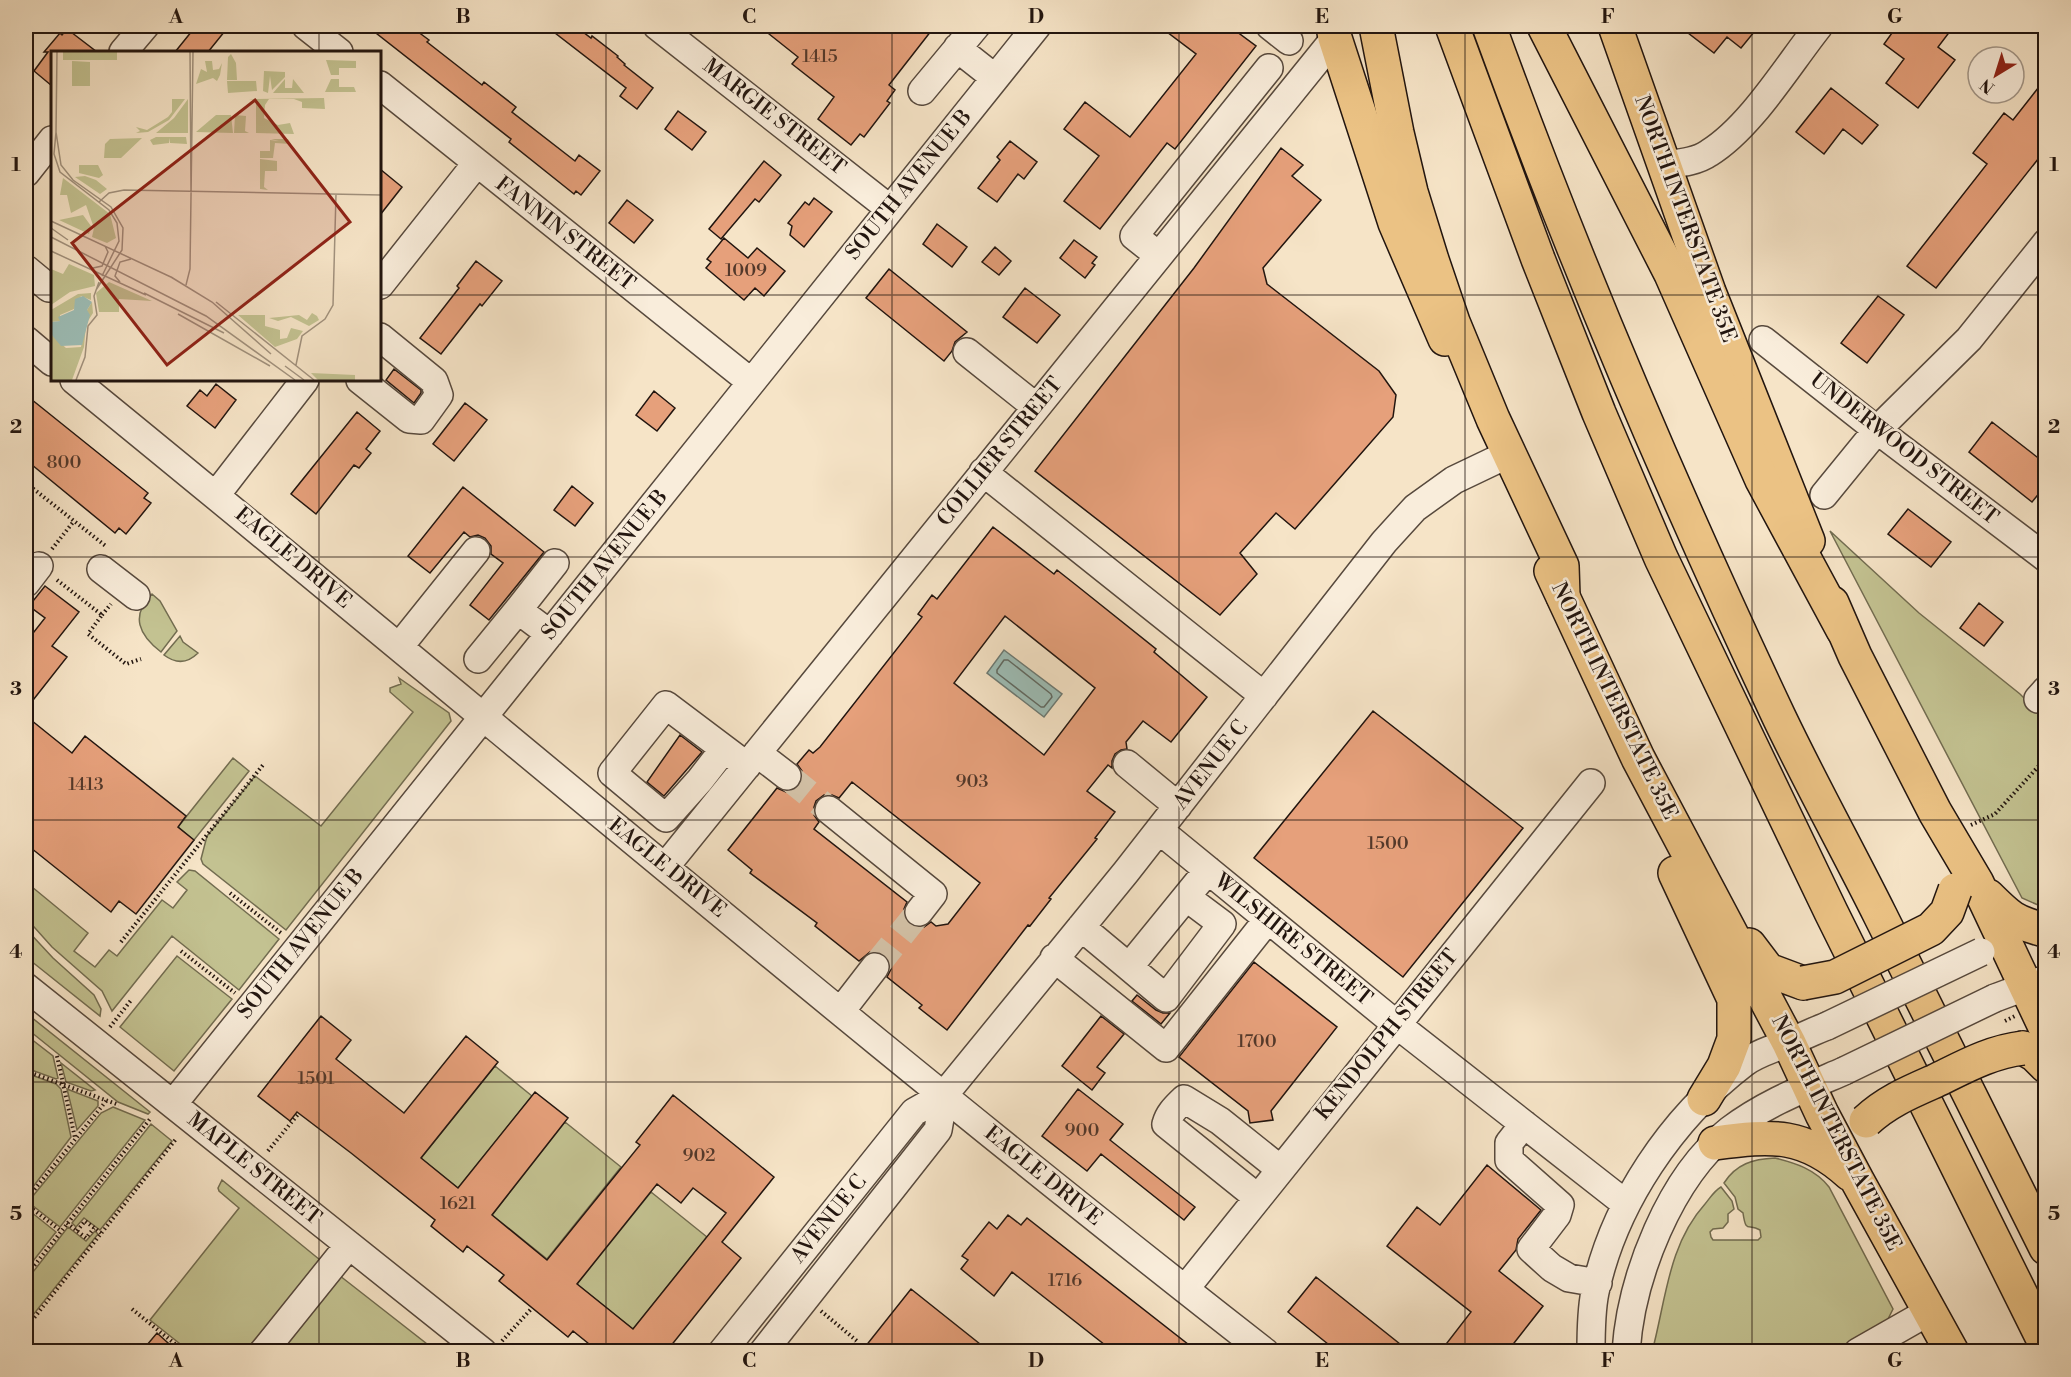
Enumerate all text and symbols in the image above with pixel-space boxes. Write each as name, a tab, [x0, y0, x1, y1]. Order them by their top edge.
text: A	[168, 5, 184, 30]
text: B	[455, 5, 471, 30]
text: C	[742, 5, 756, 30]
text: D	[1028, 5, 1044, 30]
text: E	[1315, 5, 1329, 30]
text: F	[1601, 5, 1615, 30]
text: G	[1887, 5, 1903, 30]
house number: 1415	[802, 45, 838, 68]
north arrow	[1966, 45, 2026, 105]
inset map	[51, 51, 381, 381]
street label: MARGIE STREET	[697, 53, 851, 181]
text: N	[1976, 74, 1999, 98]
street label: NORTH INTERSTATE 35E	[1628, 92, 1742, 346]
street label: SOUTH AVENUE B	[840, 104, 978, 266]
text: 1	[11, 153, 21, 178]
text: 1	[2049, 153, 2059, 178]
street label: FANNIN STREET	[490, 171, 640, 297]
house number: 1009	[725, 259, 767, 282]
street label: UNDERWOOD STREET	[1805, 367, 2004, 531]
street label: COLLIER STREET	[932, 372, 1068, 532]
text: 2	[10, 415, 22, 440]
text: 2	[2048, 415, 2060, 440]
house number: 800	[47, 451, 82, 474]
street label: SOUTH AVENUE B	[536, 484, 674, 646]
street label: EAGLE DRIVE	[229, 502, 357, 614]
street label: NORTH INTERSTATE 35E	[1545, 578, 1683, 824]
text: 3	[10, 677, 22, 702]
text: 3	[2048, 677, 2060, 702]
street label: AVENUE C	[1168, 715, 1254, 816]
house number: 903	[956, 770, 988, 793]
house number: 1413	[68, 773, 104, 796]
street label: EAGLE DRIVE	[603, 812, 731, 924]
house number: 1500	[1367, 832, 1409, 855]
street label: SOUTH AVENUE B	[232, 863, 370, 1025]
street label: WILSHIRE STREET	[1208, 868, 1377, 1012]
text: 4	[9, 940, 23, 965]
text: 4	[2047, 940, 2061, 965]
street label: KENDOLPH STREET	[1310, 944, 1464, 1126]
street label: NORTH INTERSTATE 35E	[1765, 1011, 1907, 1255]
house number: 1700	[1237, 1030, 1277, 1053]
house number: 1501	[298, 1067, 335, 1090]
street label: MAPLE STREET	[182, 1107, 326, 1231]
house number: 900	[1065, 1119, 1099, 1142]
street label: EAGLE DRIVE	[979, 1120, 1107, 1232]
house number: 902	[683, 1144, 715, 1167]
street label: AVENUE C	[785, 1170, 872, 1269]
house number: 1621	[440, 1192, 476, 1215]
text: 5	[10, 1202, 22, 1227]
text: 5	[2048, 1202, 2060, 1227]
house number: 1716	[1048, 1269, 1082, 1292]
text: A	[168, 1349, 184, 1374]
text: B	[455, 1349, 471, 1374]
text: C	[742, 1349, 756, 1374]
text: D	[1028, 1349, 1044, 1374]
text: E	[1315, 1349, 1329, 1374]
text: F	[1601, 1349, 1615, 1374]
text: G	[1887, 1349, 1903, 1374]

